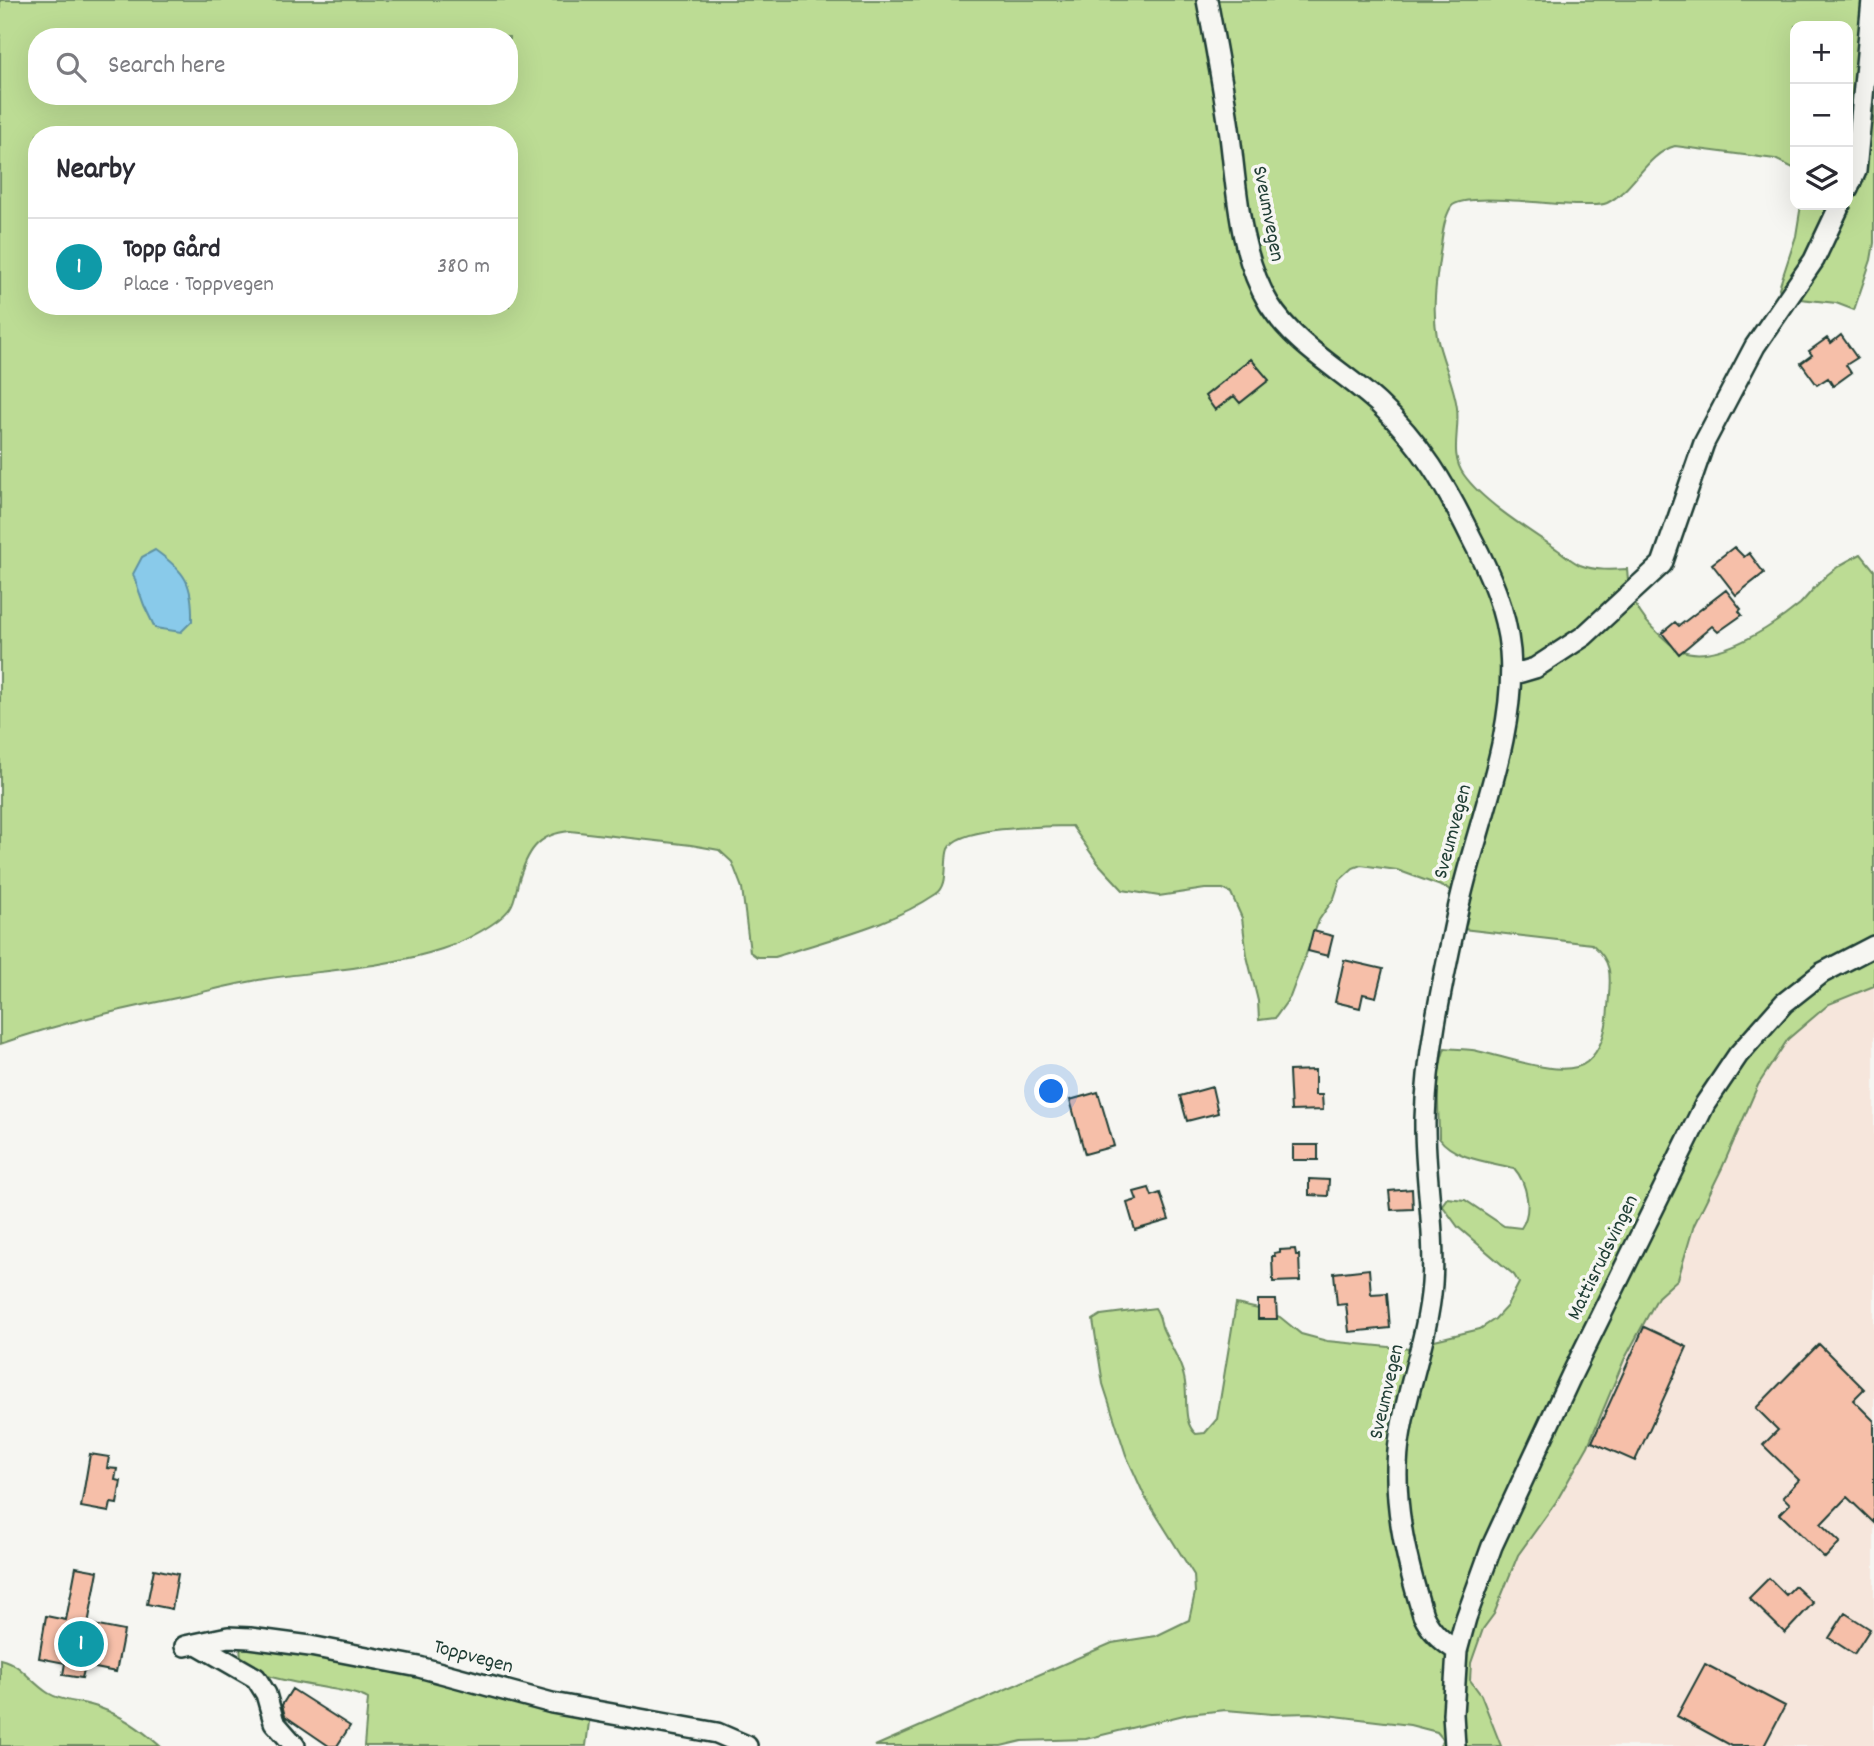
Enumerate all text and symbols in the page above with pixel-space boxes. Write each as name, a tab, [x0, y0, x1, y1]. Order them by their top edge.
map controls	[1790, 21, 1853, 210]
button: +	[1790, 21, 1853, 84]
search box	[28, 28, 518, 105]
icon: search	[52, 48, 90, 86]
text: Search here	[108, 48, 226, 85]
button: −	[1790, 84, 1853, 147]
button: layers	[1790, 147, 1853, 210]
text: Nearby	[56, 150, 134, 193]
street label: Sveumvegen	[1243, 164, 1291, 264]
text: Topp Gård	[123, 232, 221, 269]
text: 1	[76, 251, 82, 284]
text: 380 m	[437, 251, 490, 284]
text: Place · Toppvegen	[123, 269, 274, 302]
street label: Sveumvegen	[1427, 781, 1481, 883]
your location	[1034, 1074, 1068, 1108]
street label: Mattisrudsvingen	[1561, 1190, 1647, 1326]
street label: Sveumvegen	[1362, 1341, 1414, 1443]
pin: 1	[58, 1618, 104, 1670]
street label: Toppvegen	[430, 1633, 516, 1683]

